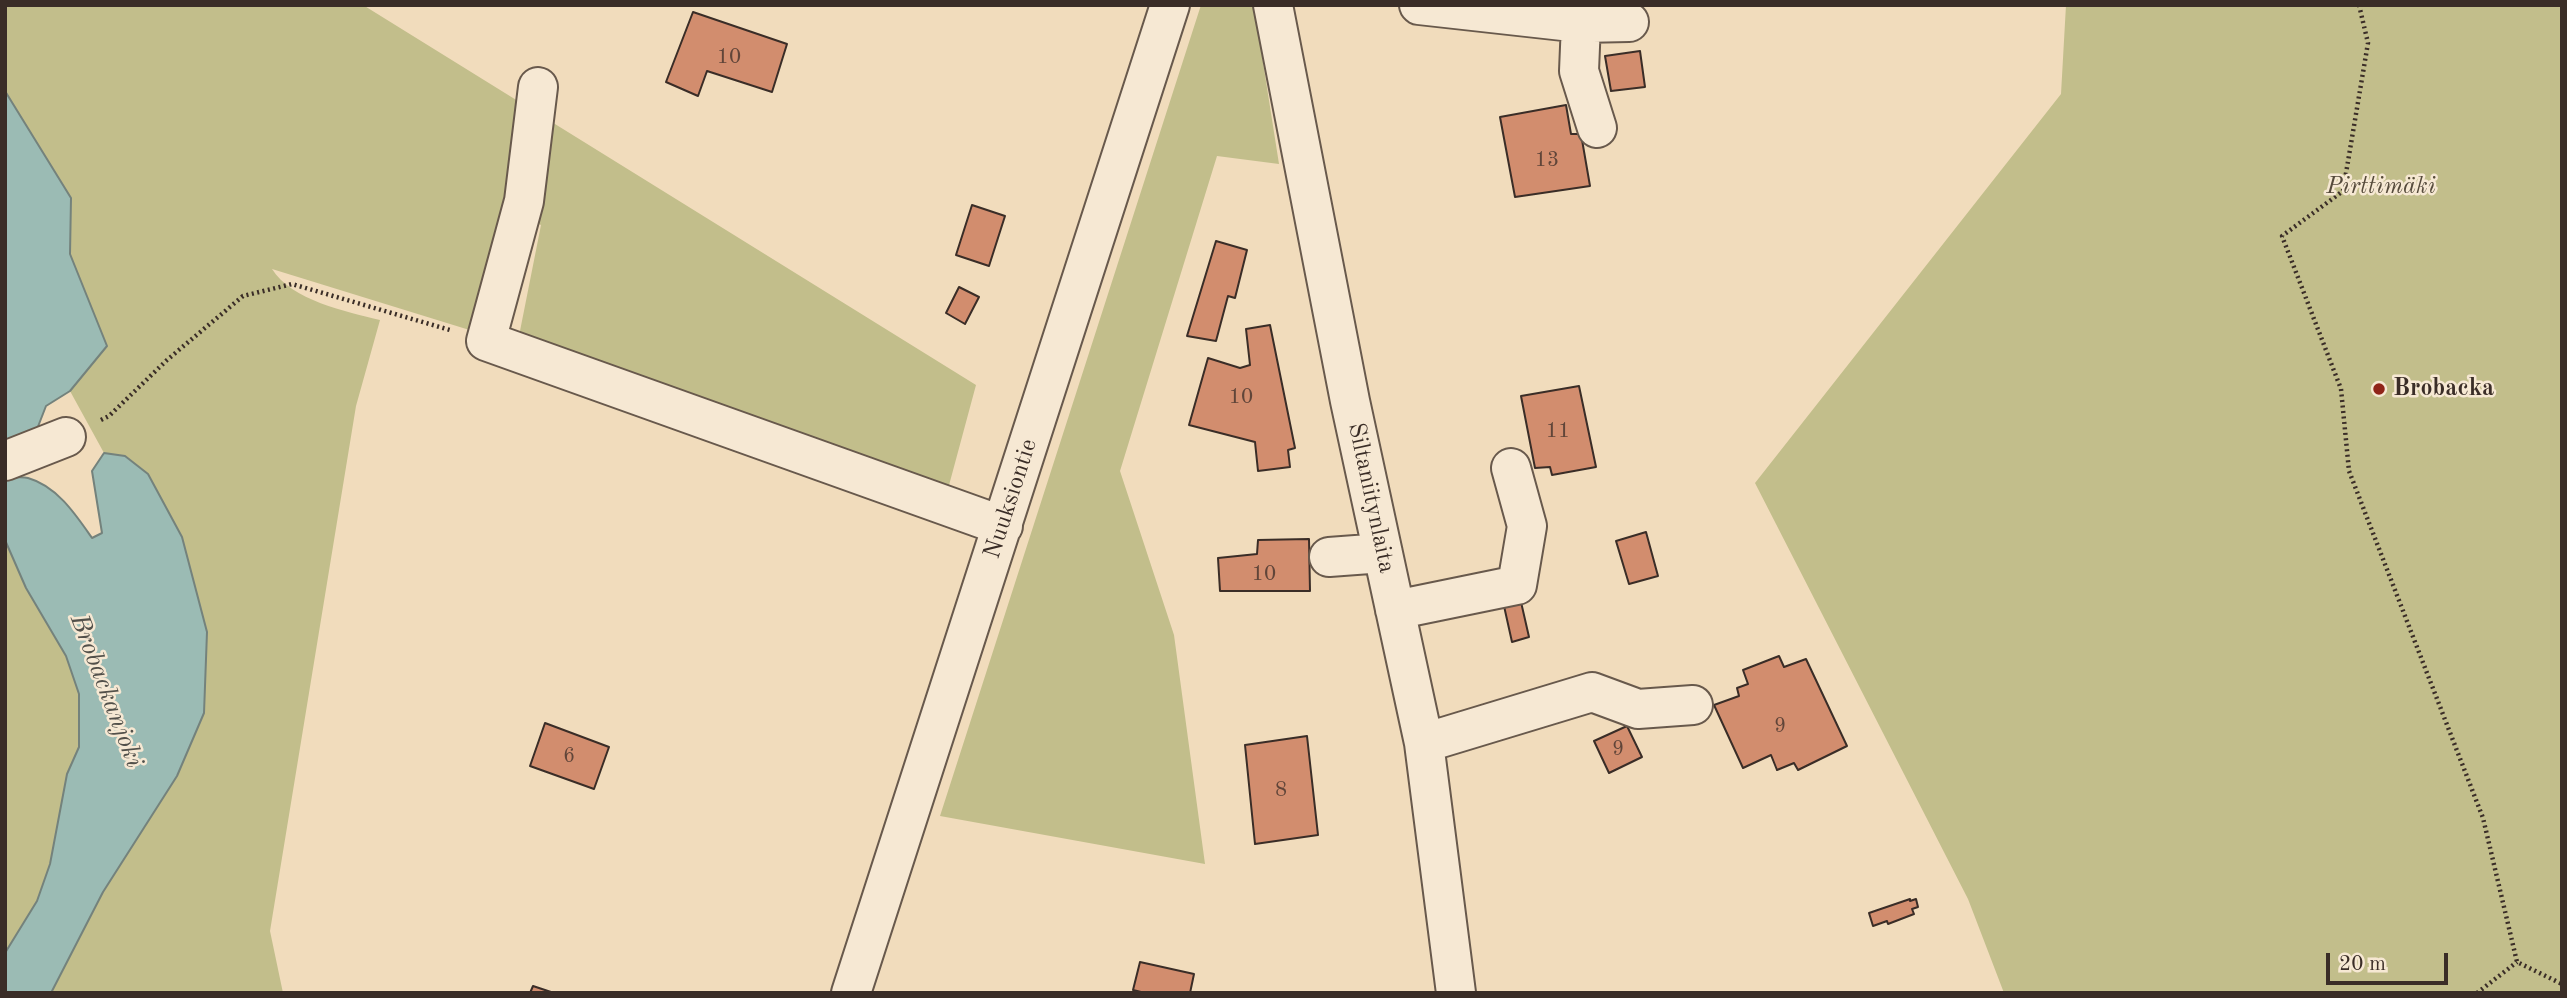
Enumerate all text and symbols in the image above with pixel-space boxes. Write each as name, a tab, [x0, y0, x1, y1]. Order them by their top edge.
house number: 10	[717, 44, 741, 70]
house number: 13	[1535, 147, 1559, 173]
park label: Pirttimäki	[2326, 173, 2436, 201]
place label: Brobacka	[2393, 375, 2494, 403]
marker: Brobacka	[2371, 381, 2387, 397]
house number: 10	[1229, 384, 1253, 410]
house number: 11	[1546, 418, 1570, 444]
street label: Siltaniitynlaita	[1341, 420, 1401, 576]
street label: Nuuksiontie	[978, 435, 1044, 563]
house number: 10	[1252, 561, 1276, 587]
water label: Brobackanjoki	[62, 610, 150, 772]
house number: 9	[1774, 713, 1786, 739]
house number: 9	[1612, 736, 1624, 762]
house number: 6	[563, 743, 575, 769]
house number: 8	[1275, 777, 1287, 803]
scale bar	[2329, 939, 2452, 983]
text: 20 m	[2339, 954, 2386, 975]

